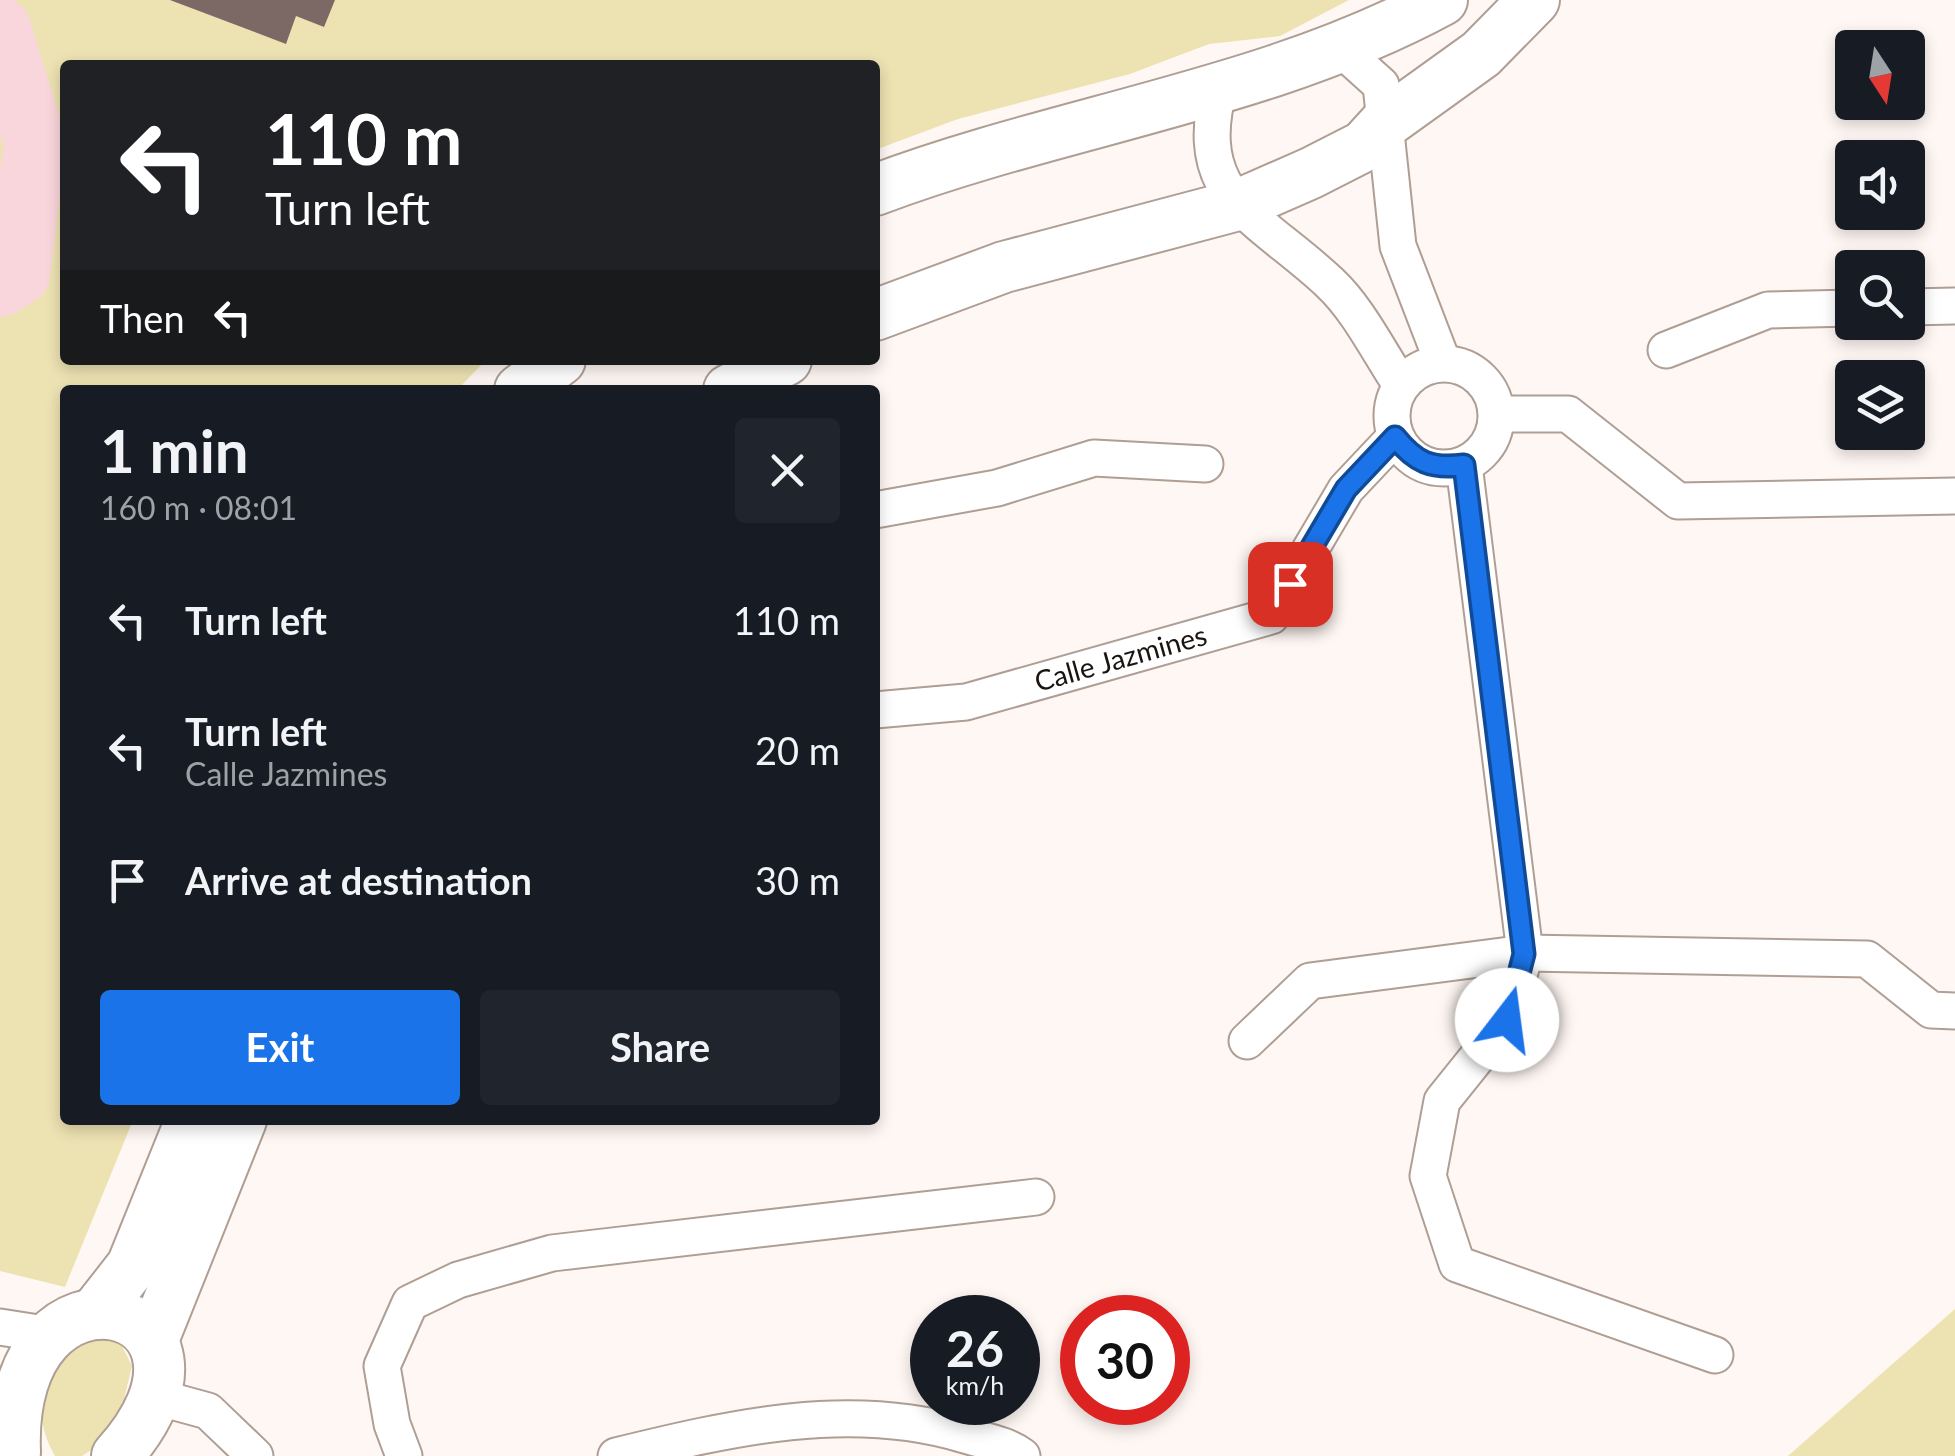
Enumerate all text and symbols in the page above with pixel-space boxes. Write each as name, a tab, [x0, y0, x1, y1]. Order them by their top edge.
north arrow	[1835, 30, 1925, 120]
map controls	[1835, 30, 1925, 450]
text: 110 m	[265, 96, 462, 180]
icon: left	[100, 100, 230, 230]
button: sound	[1835, 140, 1925, 230]
text: Turn left	[265, 181, 430, 235]
button: search	[1835, 250, 1925, 340]
icon: left	[205, 290, 260, 345]
text: Then	[100, 295, 185, 341]
button: layers	[1835, 360, 1925, 450]
text: 1 min	[100, 414, 249, 486]
button: close	[735, 418, 840, 523]
text: 160 m · 08:01	[100, 488, 297, 527]
pin	[1248, 542, 1333, 627]
icon: arrive	[1263, 557, 1318, 612]
icon: left	[100, 593, 155, 648]
text: Turn left	[185, 597, 327, 643]
text: 110 m	[733, 597, 840, 643]
street label: Calle Jazmines	[1030, 617, 1210, 698]
text: Turn left	[185, 708, 327, 754]
icon: left	[100, 723, 155, 778]
text: 20 m	[755, 727, 840, 773]
text: Calle Jazmines	[185, 754, 387, 793]
icon: arrive	[100, 853, 155, 908]
text: Arrive at destination	[185, 857, 532, 903]
text: 30 m	[755, 857, 840, 903]
position arrow	[1455, 968, 1559, 1072]
button: Exit	[100, 990, 460, 1105]
button: Share	[480, 990, 840, 1105]
speed limit sign: 30	[1060, 1295, 1190, 1425]
text: 26	[946, 1318, 1004, 1378]
text: km/h	[946, 1370, 1004, 1400]

